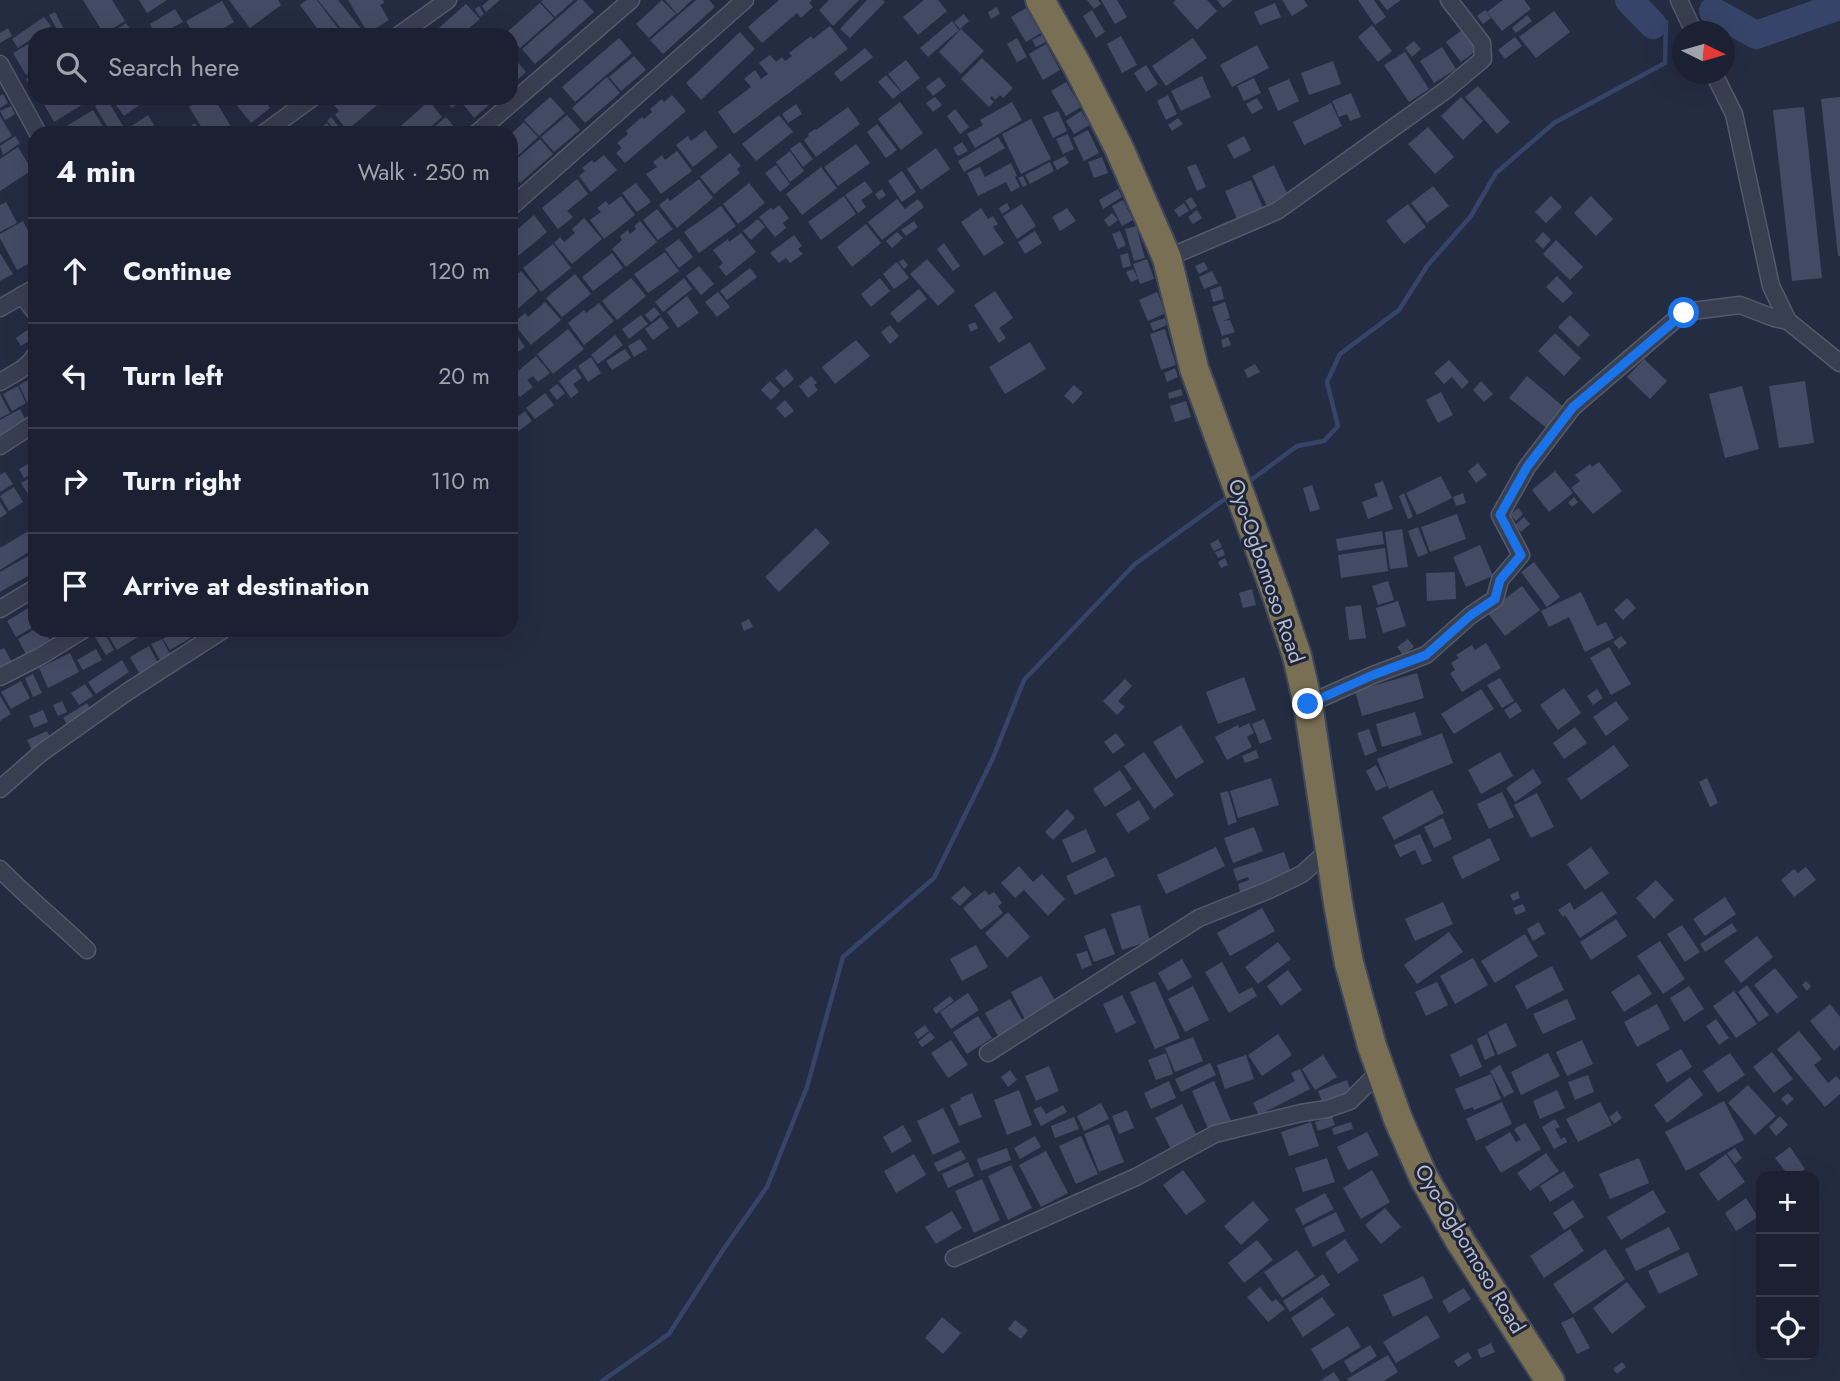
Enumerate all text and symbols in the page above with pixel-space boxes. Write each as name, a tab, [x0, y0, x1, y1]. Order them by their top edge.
north arrow	[1672, 21, 1735, 84]
search box	[28, 28, 518, 105]
icon: search	[52, 48, 90, 86]
text: Search here	[108, 48, 240, 86]
text: 4 min	[56, 150, 136, 193]
text: Walk · 250 m	[358, 155, 490, 189]
icon: ahead	[56, 252, 94, 290]
text: Continue	[123, 252, 232, 290]
text: 120 m	[428, 254, 490, 288]
route start	[1668, 297, 1699, 328]
icon: left	[56, 357, 94, 395]
text: Turn left	[123, 357, 223, 395]
text: 20 m	[438, 359, 490, 393]
icon: right	[56, 462, 94, 500]
text: Turn right	[123, 462, 241, 500]
text: 110 m	[431, 464, 490, 498]
street label: Oyo-Ogbomoso Road	[1220, 475, 1312, 667]
icon: arrive	[56, 567, 94, 605]
text: Arrive at destination	[123, 567, 370, 605]
route end	[1292, 688, 1323, 719]
street label: Oyo-Ogbomoso Road	[1407, 1159, 1533, 1339]
map controls	[1756, 1171, 1819, 1360]
button: +	[1756, 1171, 1819, 1234]
button: −	[1756, 1234, 1819, 1297]
button: locate	[1756, 1297, 1819, 1360]

